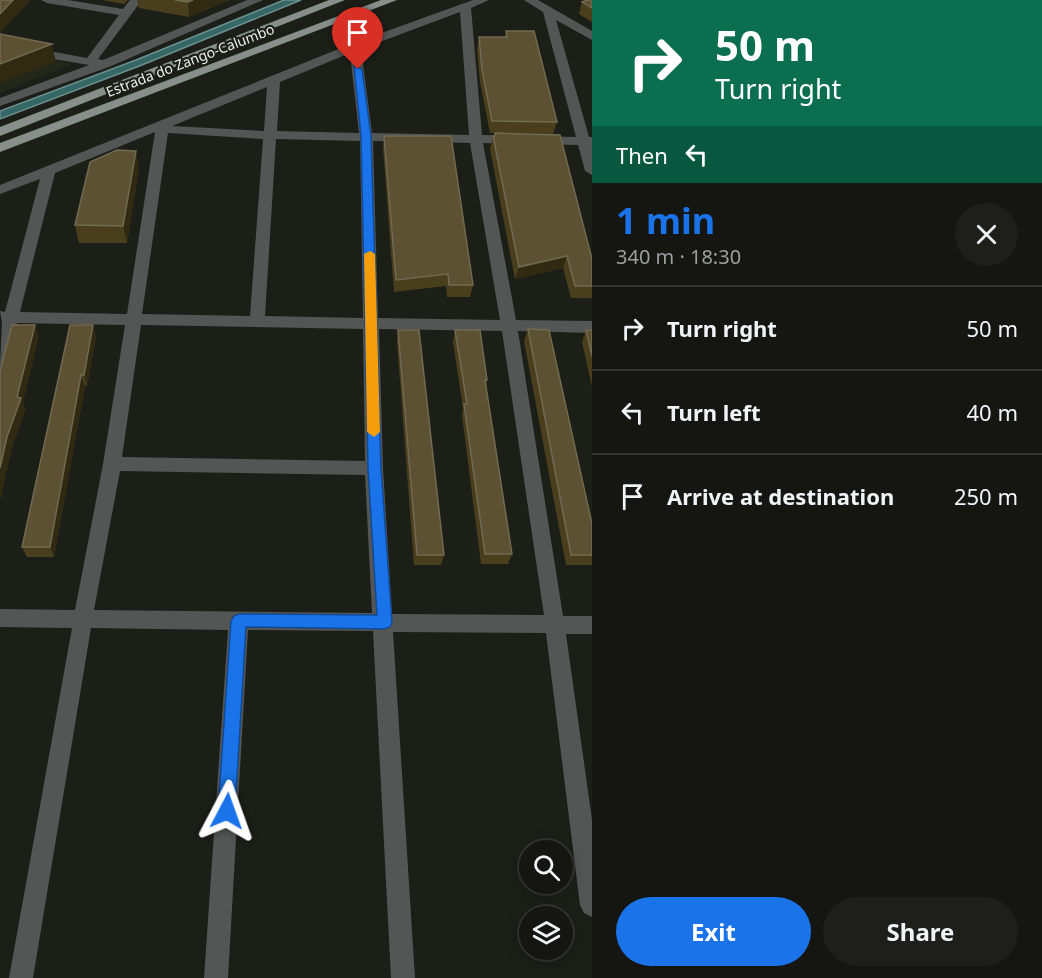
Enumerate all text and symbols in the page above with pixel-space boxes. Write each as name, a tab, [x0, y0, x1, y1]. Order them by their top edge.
pin	[332, 7, 383, 69]
icon: arrive	[341, 16, 374, 49]
text: 50 m	[715, 16, 815, 73]
street label: Estrada do Zango-Calumbo	[103, 19, 277, 101]
icon: right	[616, 24, 694, 102]
text: Turn right	[715, 70, 841, 107]
icon: left	[680, 138, 713, 171]
text: Then	[616, 140, 668, 170]
text: 1 min	[616, 196, 715, 245]
button: close	[955, 203, 1018, 266]
text: 340 m · 18:30	[616, 243, 741, 270]
icon: right	[616, 312, 649, 345]
text: Turn right	[667, 313, 777, 343]
text: 50 m	[967, 313, 1018, 343]
icon: left	[616, 396, 649, 429]
text: Turn left	[667, 397, 761, 427]
text: 40 m	[967, 397, 1018, 427]
icon: arrive	[616, 480, 649, 513]
text: Arrive at destination	[667, 481, 894, 511]
text: 250 m	[954, 481, 1018, 511]
position arrow	[195, 779, 259, 843]
map controls	[519, 840, 573, 960]
button: search	[519, 840, 573, 894]
button: Exit	[616, 897, 811, 966]
button: Share	[823, 897, 1018, 966]
button: layers	[519, 906, 573, 960]

